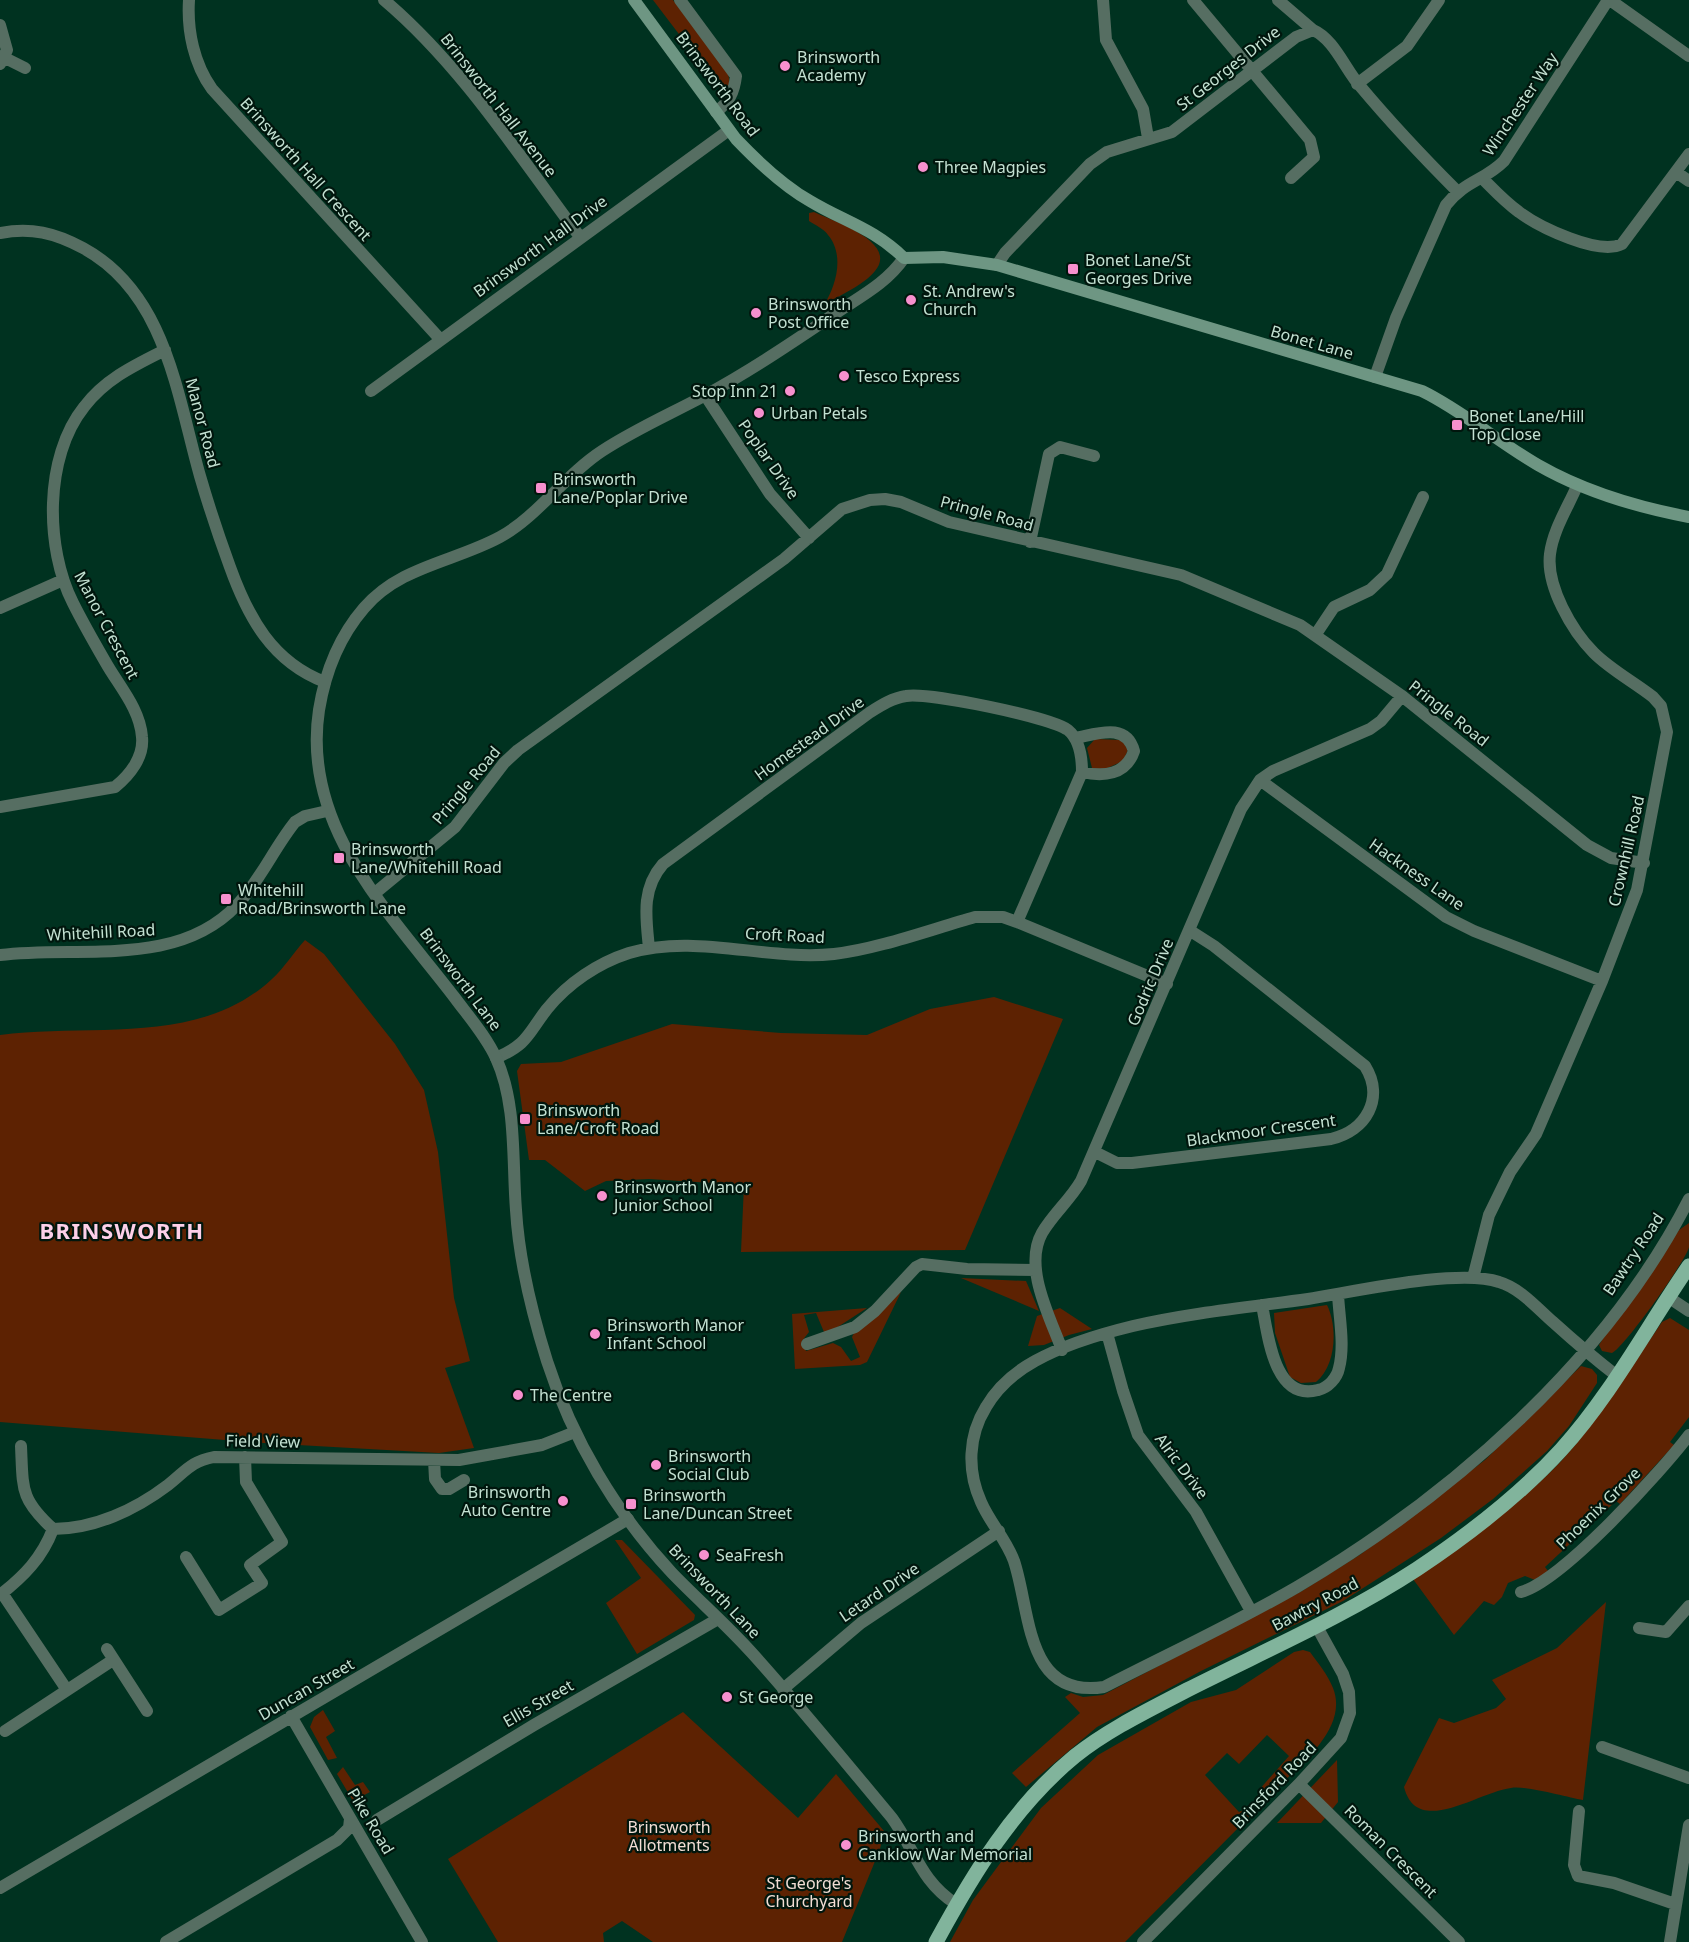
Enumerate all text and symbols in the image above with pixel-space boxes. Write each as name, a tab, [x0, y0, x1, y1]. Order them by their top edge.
street label: St Georges Drive	[1172, 21, 1284, 115]
street label: Brinsworth Road	[671, 27, 765, 141]
street label: Brinsworth Hall Avenue	[436, 29, 562, 181]
place label: Brinsworth Academy	[797, 46, 880, 86]
street label: Winchester Way	[1477, 47, 1563, 160]
marker: Brinsworth Academy	[778, 59, 792, 73]
street label: Brinsworth Hall Crescent	[236, 92, 377, 246]
place label: Three Magpies	[935, 156, 1046, 178]
marker: Three Magpies	[916, 160, 930, 174]
street label: Brinsworth Hall Drive	[469, 190, 611, 302]
place label: Bonet Lane/St Georges Drive	[1085, 249, 1192, 289]
marker: Bonet Lane/St Georges Drive	[1066, 262, 1080, 276]
place label: St. Andrew's Church	[923, 280, 1015, 320]
place label: Brinsworth Post Office	[768, 293, 851, 333]
marker: St. Andrew's Church	[904, 293, 918, 307]
marker: Brinsworth Post Office	[749, 306, 763, 320]
street label: Bonet Lane	[1268, 320, 1356, 364]
place label: Tesco Express	[856, 365, 960, 387]
marker: Tesco Express	[837, 369, 851, 383]
street label: Manor Road	[180, 376, 226, 470]
place label: Stop Inn 21	[692, 380, 778, 402]
marker: Stop Inn 21	[783, 384, 797, 398]
place label: Urban Petals	[771, 402, 867, 424]
place label: Bonet Lane/Hill Top Close	[1469, 405, 1584, 445]
marker: Urban Petals	[752, 406, 766, 420]
street label: Poplar Drive	[733, 415, 805, 503]
marker: Bonet Lane/Hill Top Close	[1450, 418, 1464, 432]
place label: Brinsworth Lane/Poplar Drive	[553, 468, 688, 508]
marker: Brinsworth Lane/Poplar Drive	[534, 481, 548, 495]
street label: Pringle Road	[938, 490, 1036, 536]
street label: Manor Crescent	[69, 567, 145, 683]
street label: Pringle Road	[1404, 675, 1494, 751]
street label: Homestead Drive	[750, 691, 868, 785]
street label: Pringle Road	[427, 741, 505, 829]
street label: Crownhill Road	[1603, 793, 1649, 909]
street label: Hackness Lane	[1365, 833, 1469, 915]
place label: Brinsworth Lane/Whitehill Road	[351, 838, 502, 878]
marker: Brinsworth Lane/Whitehill Road	[332, 851, 346, 865]
place label: Whitehill Road/Brinsworth Lane	[238, 879, 406, 919]
marker: Whitehill Road/Brinsworth Lane	[219, 892, 233, 906]
street label: Whitehill Road	[46, 918, 156, 946]
street label: Croft Road	[744, 922, 826, 948]
street label: Brinsworth Lane	[415, 923, 507, 1035]
street label: Godric Drive	[1122, 935, 1178, 1029]
place label: Brinsworth Lane/Croft Road	[537, 1099, 659, 1139]
street label: Blackmoor Crescent	[1185, 1109, 1337, 1151]
marker: Brinsworth Lane/Croft Road	[518, 1112, 532, 1126]
place label: Brinsworth Manor Junior School	[612, 1176, 751, 1216]
marker: Brinsworth Manor Junior School	[595, 1189, 609, 1203]
street label: Bawtry Road	[1597, 1208, 1669, 1300]
district label: BRINSWORTH	[39, 1215, 205, 1245]
place label: Brinsworth Manor Infant School	[607, 1314, 744, 1354]
marker: Brinsworth Manor Infant School	[588, 1327, 602, 1341]
place label: The Centre	[530, 1384, 612, 1406]
marker: The Centre	[511, 1388, 525, 1402]
street label: Field View	[226, 1429, 301, 1453]
street label: Alric Drive	[1150, 1429, 1214, 1503]
place label: Brinsworth Social Club	[668, 1445, 751, 1485]
marker: Brinsworth Social Club	[649, 1458, 663, 1472]
street label: Phoenix Grove	[1551, 1462, 1645, 1554]
place label: Brinsworth Auto Centre	[461, 1481, 551, 1521]
place label: Brinsworth Lane/Duncan Street	[643, 1484, 792, 1524]
marker: Brinsworth Auto Centre	[556, 1494, 570, 1508]
marker: Brinsworth Lane/Duncan Street	[624, 1497, 638, 1511]
street label: Brinsworth Lane	[664, 1539, 766, 1643]
place label: SeaFresh	[716, 1544, 784, 1566]
marker: SeaFresh	[697, 1548, 711, 1562]
street label: Letard Drive	[835, 1557, 923, 1627]
street label: Bawtry Road	[1268, 1572, 1362, 1636]
street label: Duncan Street	[254, 1653, 358, 1725]
street label: Ellis Street	[499, 1674, 577, 1732]
place label: St George	[739, 1686, 813, 1708]
marker: St George	[720, 1690, 734, 1704]
street label: Brinsford Road	[1227, 1737, 1321, 1833]
street label: Pike Road	[343, 1784, 399, 1858]
street label: Roman Crescent	[1340, 1800, 1442, 1902]
park label: Brinsworth Allotments	[627, 1816, 711, 1856]
place label: Brinsworth and Canklow War Memorial	[858, 1825, 1032, 1865]
marker: Brinsworth and Canklow War Memorial	[839, 1838, 853, 1852]
park label: St George's Churchyard	[765, 1872, 853, 1912]

